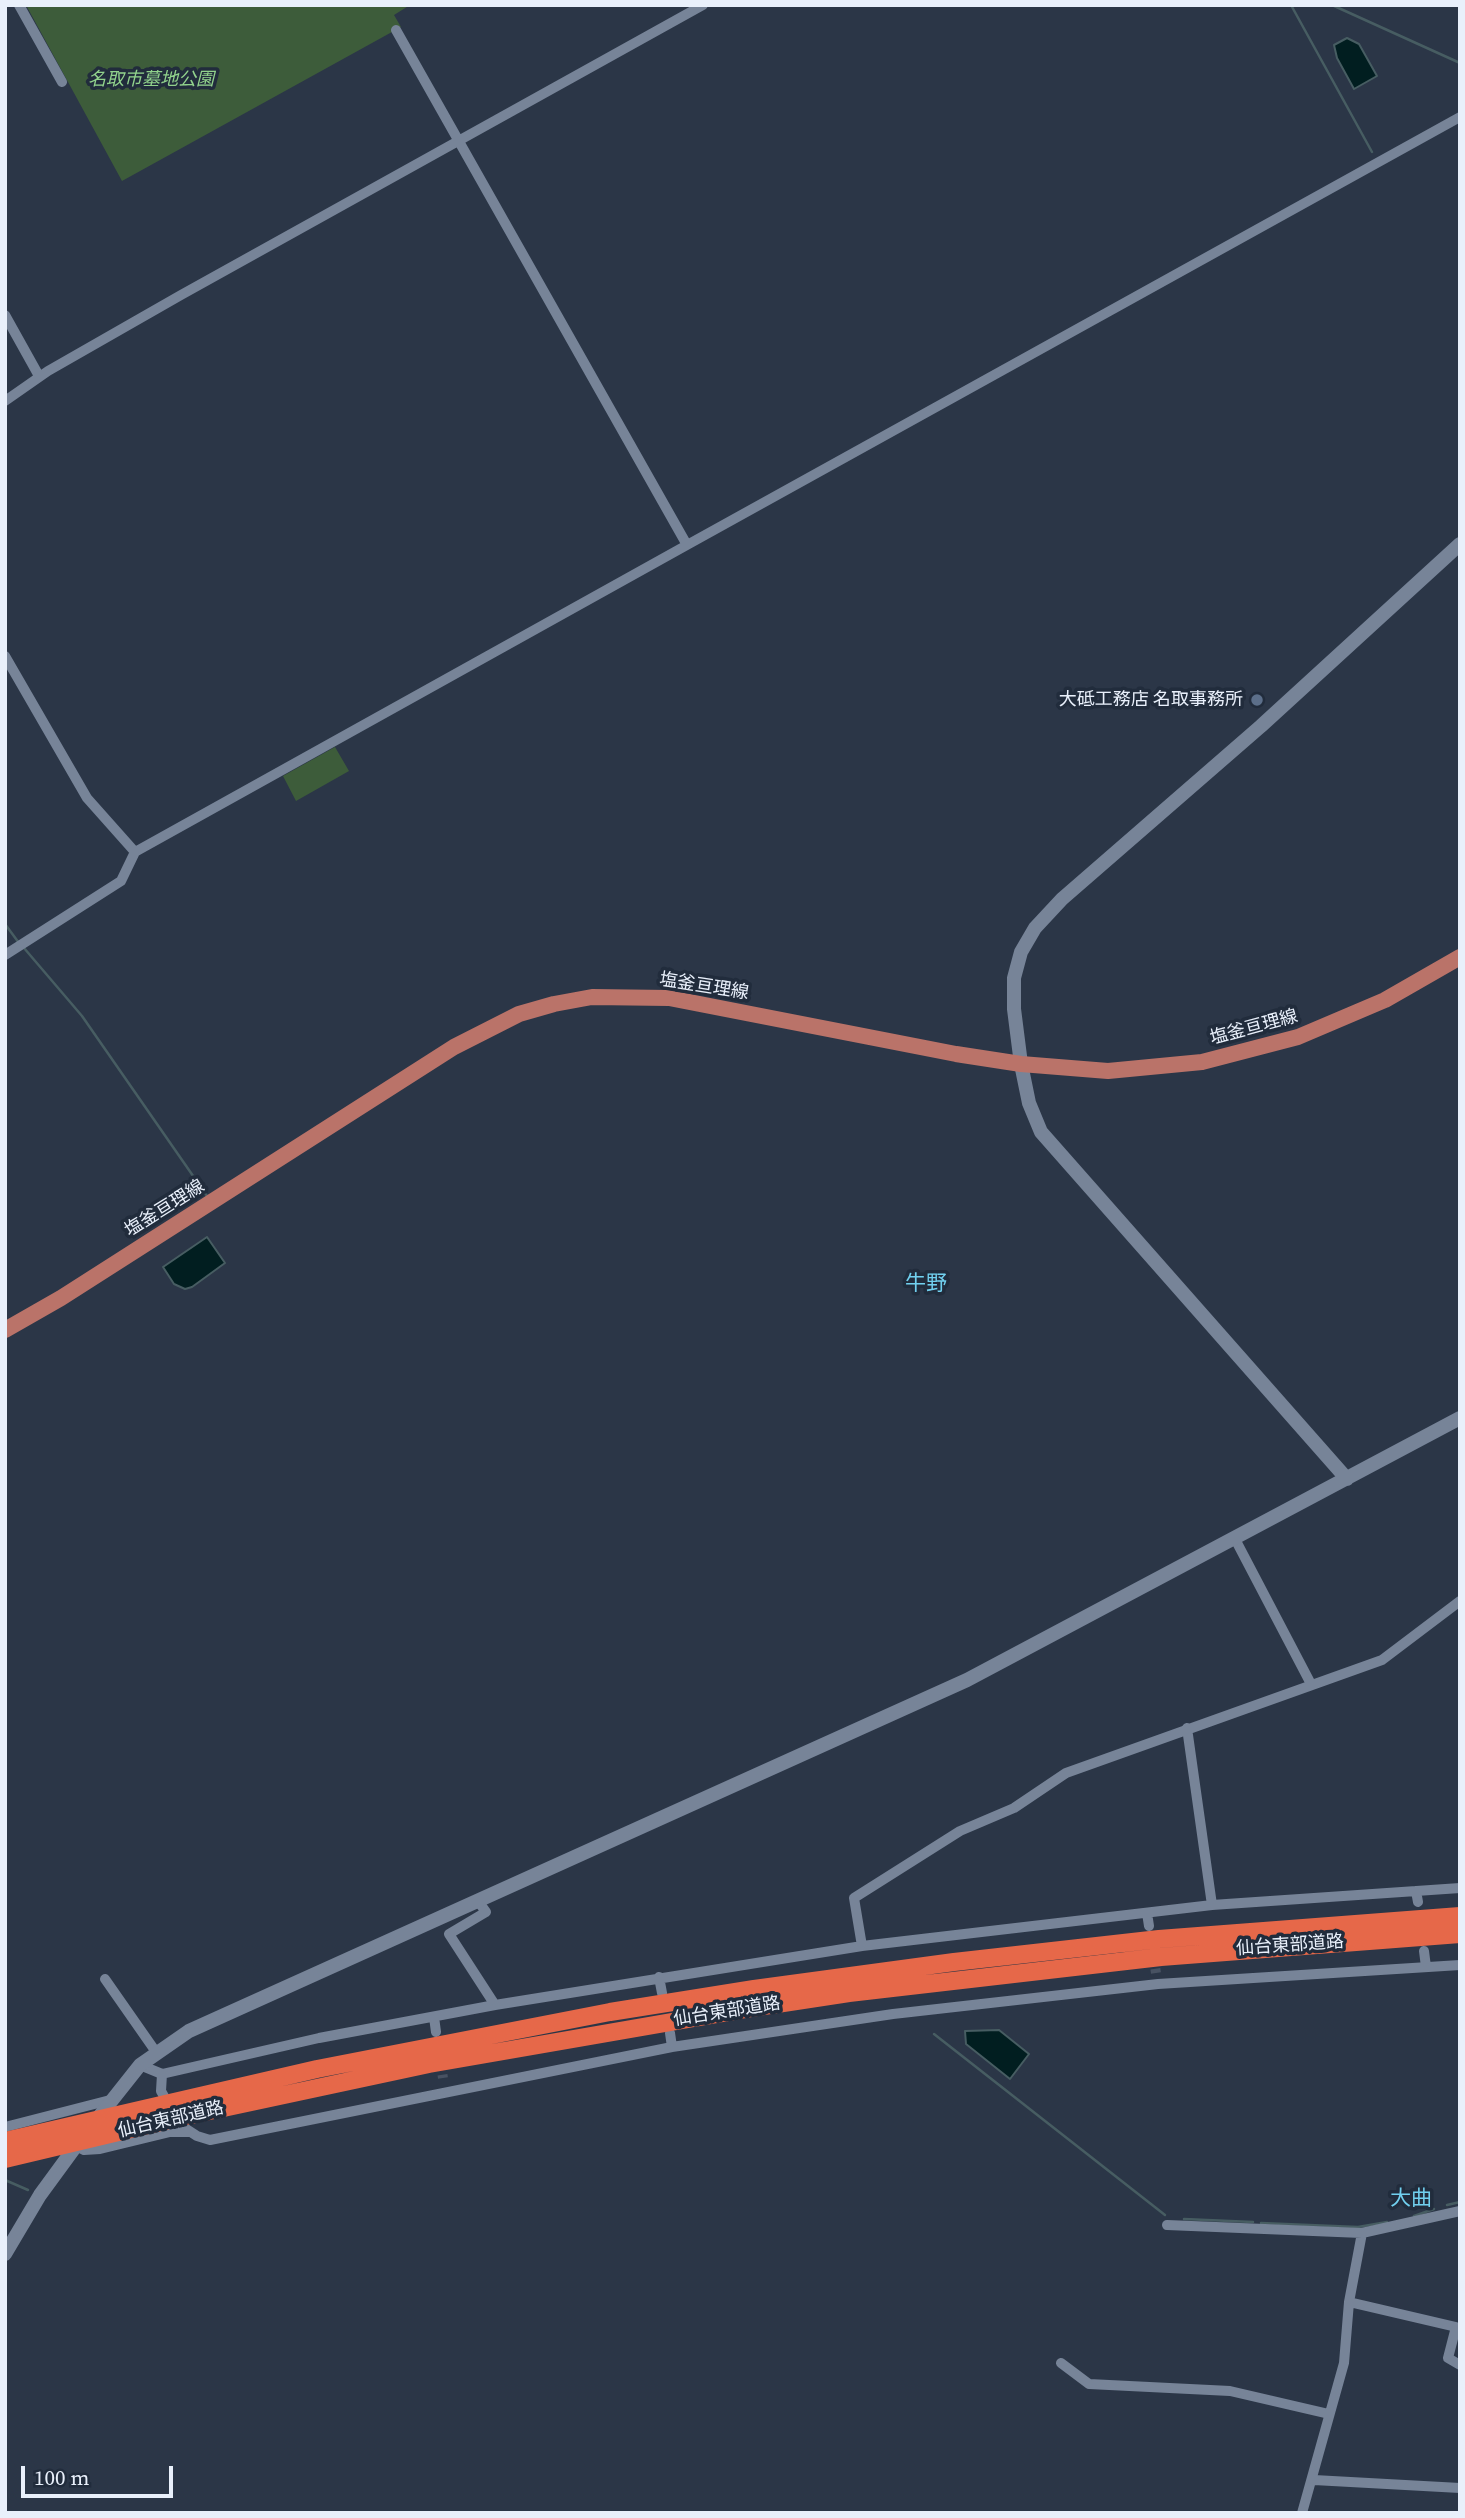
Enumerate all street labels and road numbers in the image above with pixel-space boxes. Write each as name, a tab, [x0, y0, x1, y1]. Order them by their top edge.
street label: 塩釜亘理線	[658, 969, 750, 1005]
street label: 塩釜亘理線	[1208, 1006, 1300, 1050]
street label: 塩釜亘理線	[121, 1176, 209, 1242]
street label: 仙台東部道路	[1235, 1931, 1345, 1961]
street label: 仙台東部道路	[672, 1993, 782, 2031]
street label: 仙台東部道路	[116, 2097, 226, 2143]

